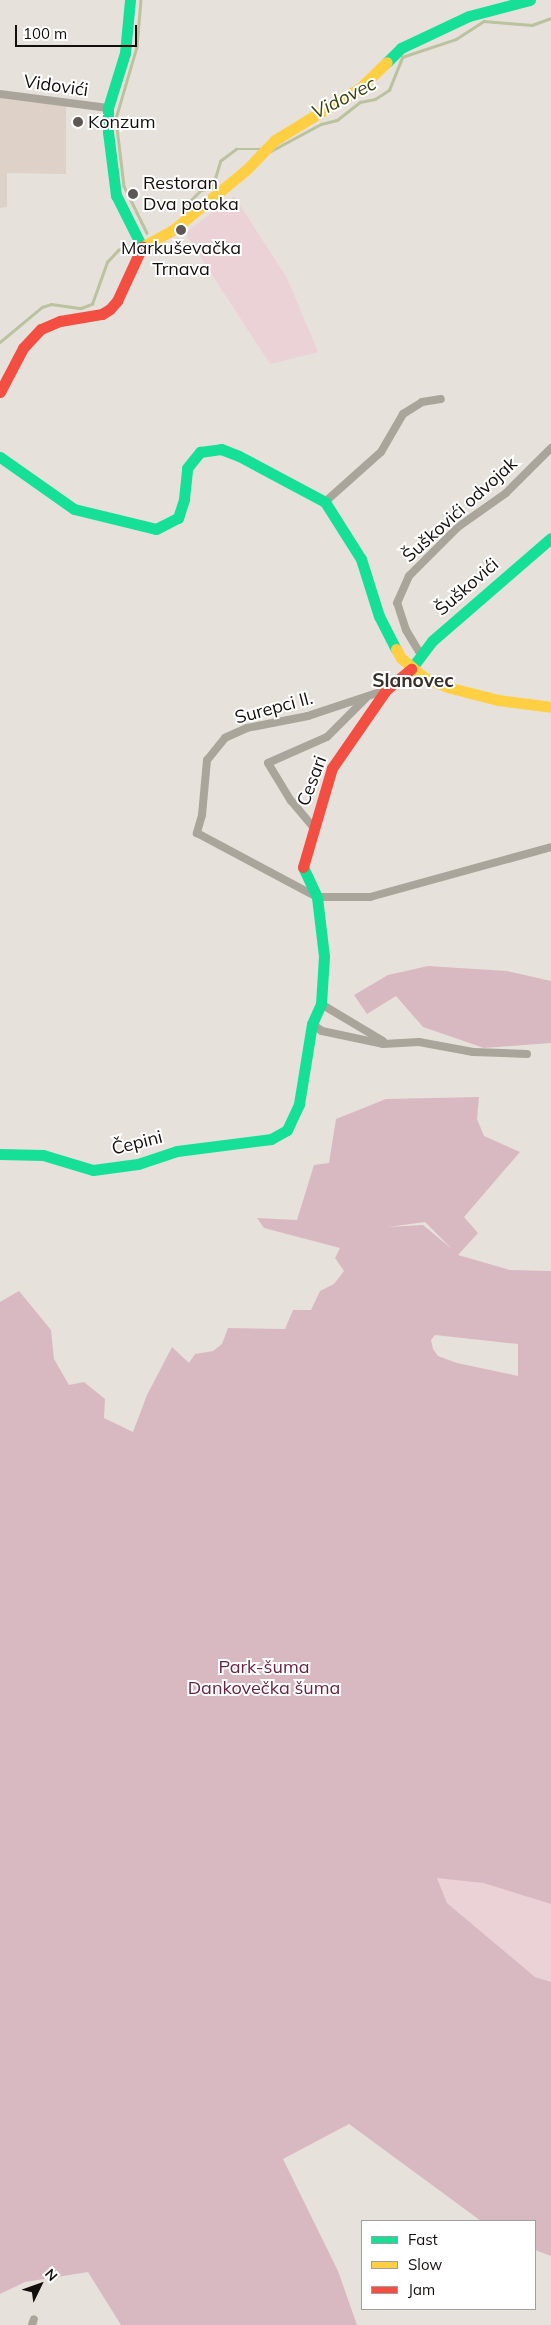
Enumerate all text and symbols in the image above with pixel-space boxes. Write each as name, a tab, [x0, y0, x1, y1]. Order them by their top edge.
scale bar	[18, 15, 140, 47]
text: 100 m	[23, 24, 67, 43]
street label: Vidovići	[22, 71, 90, 101]
water label: Vidovec	[308, 72, 380, 124]
place label: Konzum	[88, 111, 156, 133]
marker: Konzum	[72, 116, 84, 128]
place label: Restoran Dva potoka	[143, 173, 239, 215]
marker: Restoran Dva potoka	[127, 188, 139, 200]
marker: Markuševačka Trnava	[175, 224, 187, 236]
place label: Markuševačka Trnava	[121, 238, 241, 280]
street label: Šuškovići odvojak	[398, 453, 522, 567]
street label: Šuškovići	[431, 554, 503, 620]
district label: Slanovec	[372, 670, 454, 692]
street label: Surepci II.	[233, 687, 315, 729]
street label: Cesari	[293, 753, 331, 809]
street label: Čepini	[109, 1126, 165, 1160]
park label: Park-šuma Dankovečka šuma	[188, 1657, 340, 1700]
legend	[361, 2220, 536, 2310]
text: Fast	[408, 2230, 438, 2249]
text: Slow	[408, 2255, 442, 2274]
north arrow	[15, 2260, 65, 2310]
text: N	[41, 2265, 61, 2285]
text: Jam	[408, 2280, 435, 2299]

